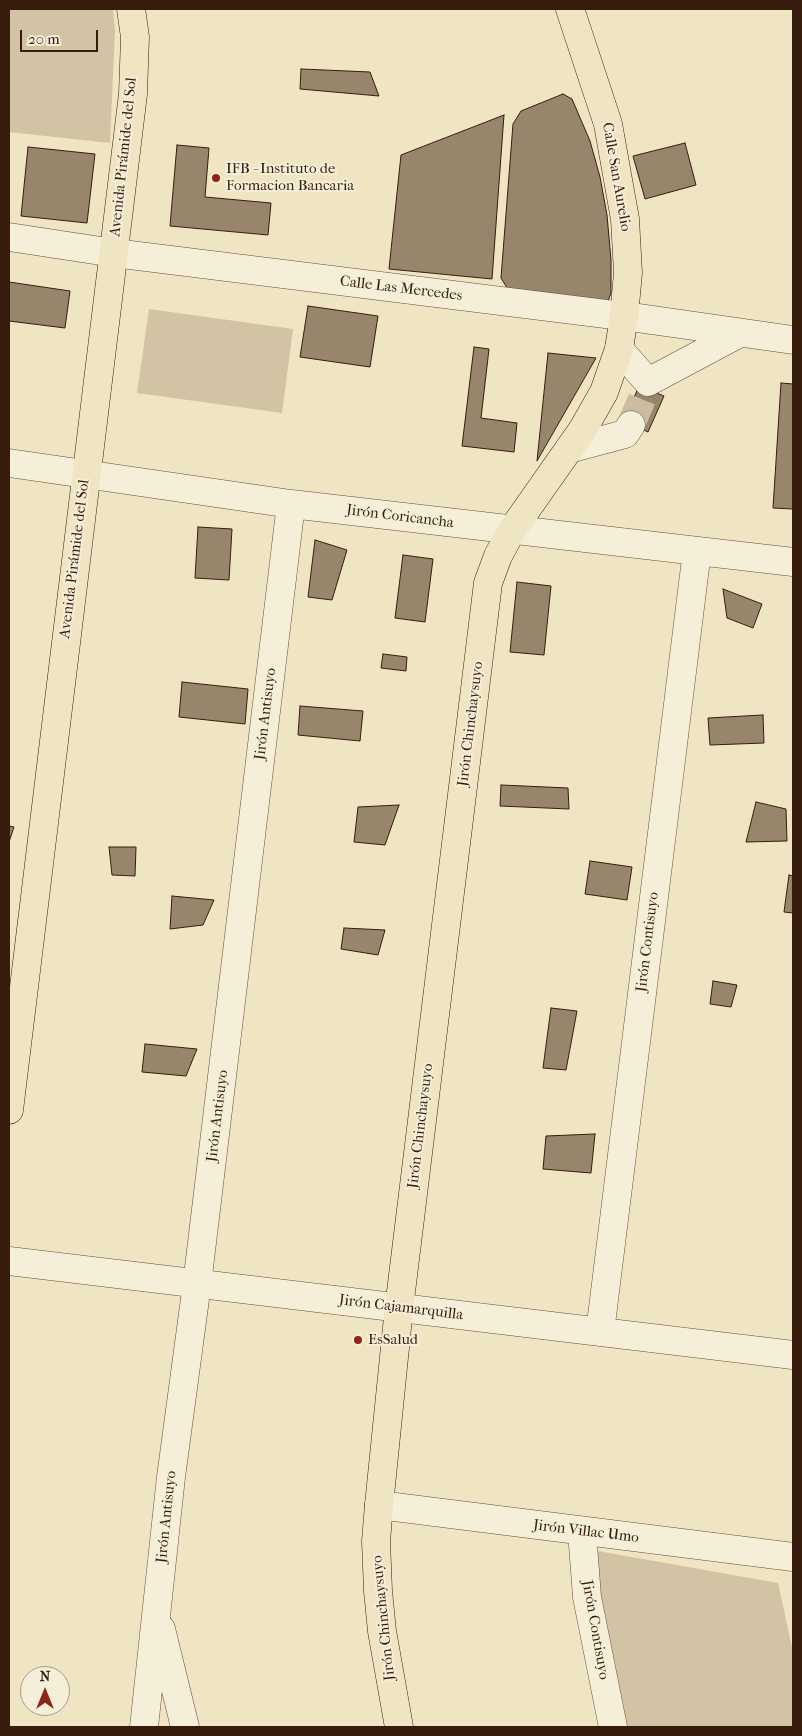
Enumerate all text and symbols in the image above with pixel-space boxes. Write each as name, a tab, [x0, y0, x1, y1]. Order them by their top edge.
scale bar	[22, 20, 100, 52]
text: 20 m	[28, 30, 60, 48]
street label: Avenida Pirámide del Sol	[107, 76, 141, 238]
street label: Calle San Aurelio	[598, 121, 634, 233]
place label: IFB - Instituto de Formacion Bancaria	[226, 160, 354, 195]
marker: IFB - Instituto de Formacion Bancaria	[210, 172, 222, 184]
street label: Calle Las Mercedes	[339, 273, 463, 305]
street label: Avenida Pirámide del Sol	[56, 478, 94, 640]
street label: Jirón Coricancha	[345, 501, 455, 533]
street label: Jirón Chinchaysuyo	[454, 660, 488, 788]
street label: Jirón Antisuyo	[251, 667, 281, 761]
street label: Jirón Contisuyo	[633, 891, 663, 993]
street label: Jirón Chinchaysuyo	[404, 1062, 438, 1190]
street label: Jirón Antisuyo	[203, 1069, 233, 1163]
street label: Jirón Cajamarquilla	[338, 1291, 464, 1325]
place label: EsSalud	[368, 1331, 418, 1349]
marker: EsSalud	[352, 1334, 364, 1346]
street label: Jirón Antisuyo	[153, 1470, 181, 1564]
street label: Jirón Villac Umo	[532, 1517, 640, 1547]
street label: Jirón Chinchaysuyo	[368, 1554, 400, 1682]
street label: Jirón Contisuyo	[577, 1579, 613, 1681]
north arrow	[20, 1666, 70, 1716]
text: N	[40, 1668, 50, 1685]

